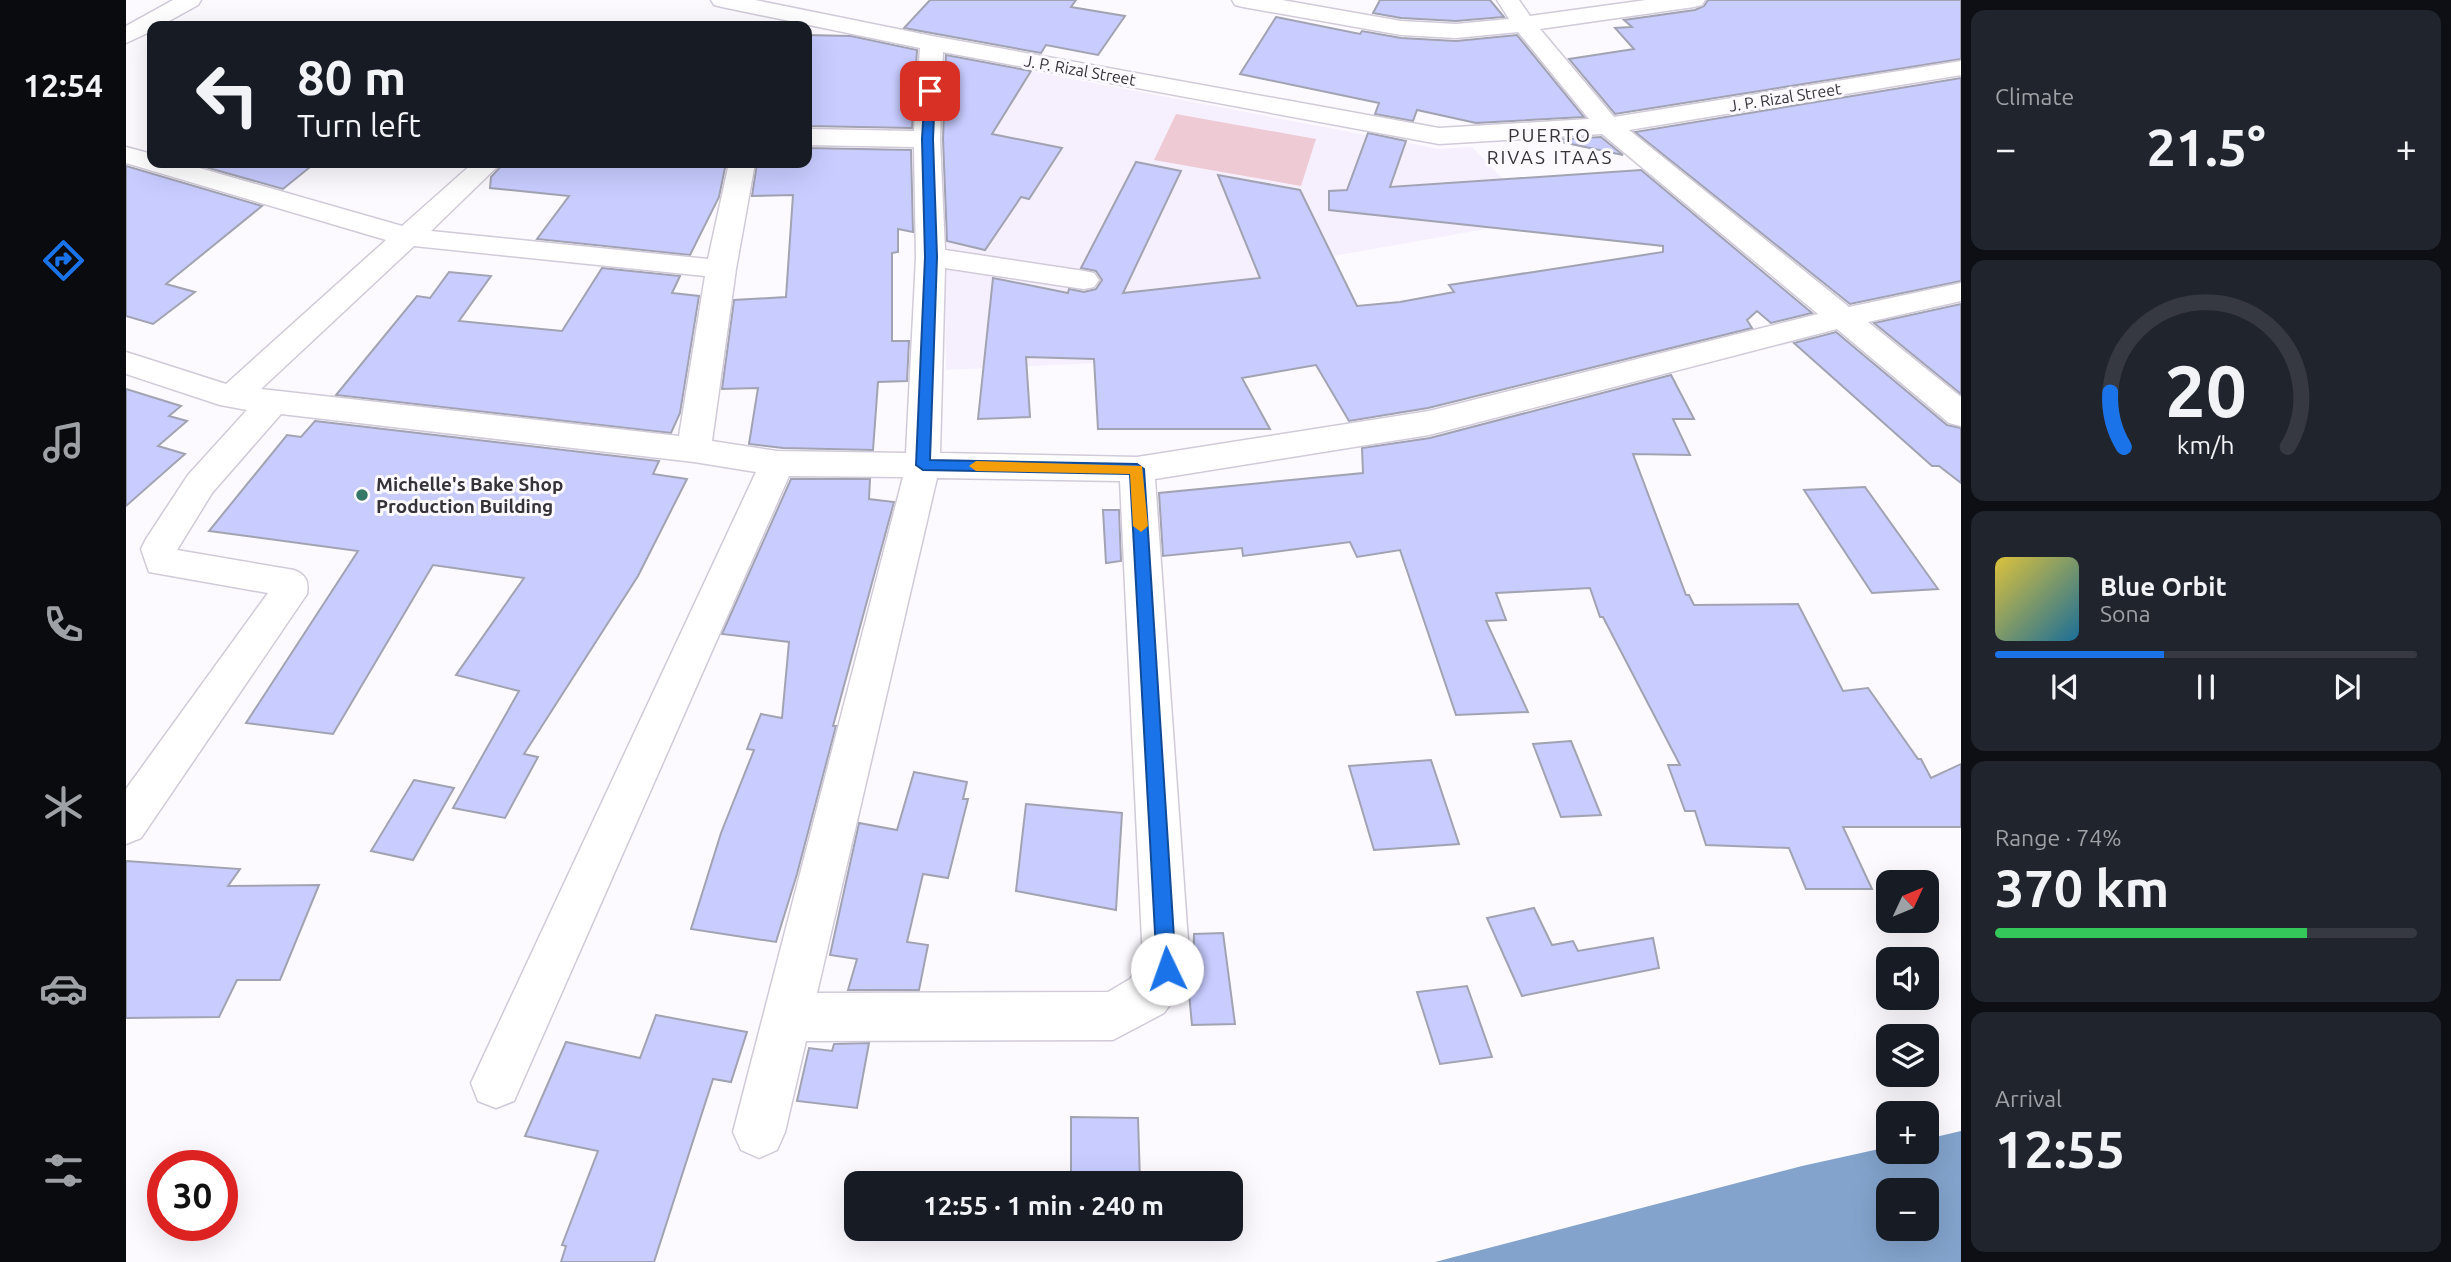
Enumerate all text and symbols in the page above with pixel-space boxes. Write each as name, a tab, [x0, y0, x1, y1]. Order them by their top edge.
icon: left	[182, 49, 273, 140]
text: 80 m	[297, 49, 406, 104]
street label: J. P. Rizal Street	[1023, 51, 1138, 89]
pin	[900, 61, 960, 121]
text: 12:54	[23, 67, 103, 103]
icon: arrive	[911, 72, 949, 110]
street label: J. P. Rizal Street	[1728, 79, 1843, 115]
text: Climate	[1995, 84, 2074, 109]
text: Turn left	[297, 107, 421, 143]
text: 21.5°	[2146, 118, 2266, 176]
district label: PUERTO RIVAS ITAAS	[1487, 124, 1613, 168]
text: −	[1995, 127, 2016, 169]
text: +	[2396, 127, 2417, 169]
icon: directions	[39, 236, 88, 285]
text: 20	[2165, 349, 2247, 431]
icon: music	[39, 418, 88, 467]
text: km/h	[2177, 430, 2235, 458]
place label: Michelle's Bake Shop Production Building	[376, 473, 563, 517]
marker: Michelle's Bake Shop Production Building	[354, 487, 370, 503]
text: Blue Orbit	[2100, 572, 2227, 601]
icon: phone	[39, 600, 88, 649]
text: Sona	[2100, 601, 2150, 626]
icon: previous	[2046, 668, 2084, 706]
icon: pause	[2187, 668, 2225, 706]
icon: next	[2328, 668, 2366, 706]
icon: climate	[39, 782, 88, 831]
text: Range · 74%	[1995, 825, 2122, 850]
text: 370 km	[1995, 859, 2169, 917]
north arrow	[1876, 870, 1939, 933]
map controls	[1876, 870, 1939, 1241]
position arrow	[1130, 932, 1204, 1006]
button: sound	[1876, 947, 1939, 1010]
icon: car	[39, 964, 88, 1013]
button: layers	[1876, 1024, 1939, 1087]
text: Arrival	[1995, 1086, 2062, 1111]
button: +	[1876, 1101, 1939, 1164]
text: 12:55	[1995, 1120, 2125, 1178]
icon: filters	[39, 1146, 88, 1195]
speed limit sign: 30	[147, 1150, 238, 1241]
button: −	[1876, 1178, 1939, 1241]
text: 12:55 · 1 min · 240 m	[923, 1191, 1164, 1220]

